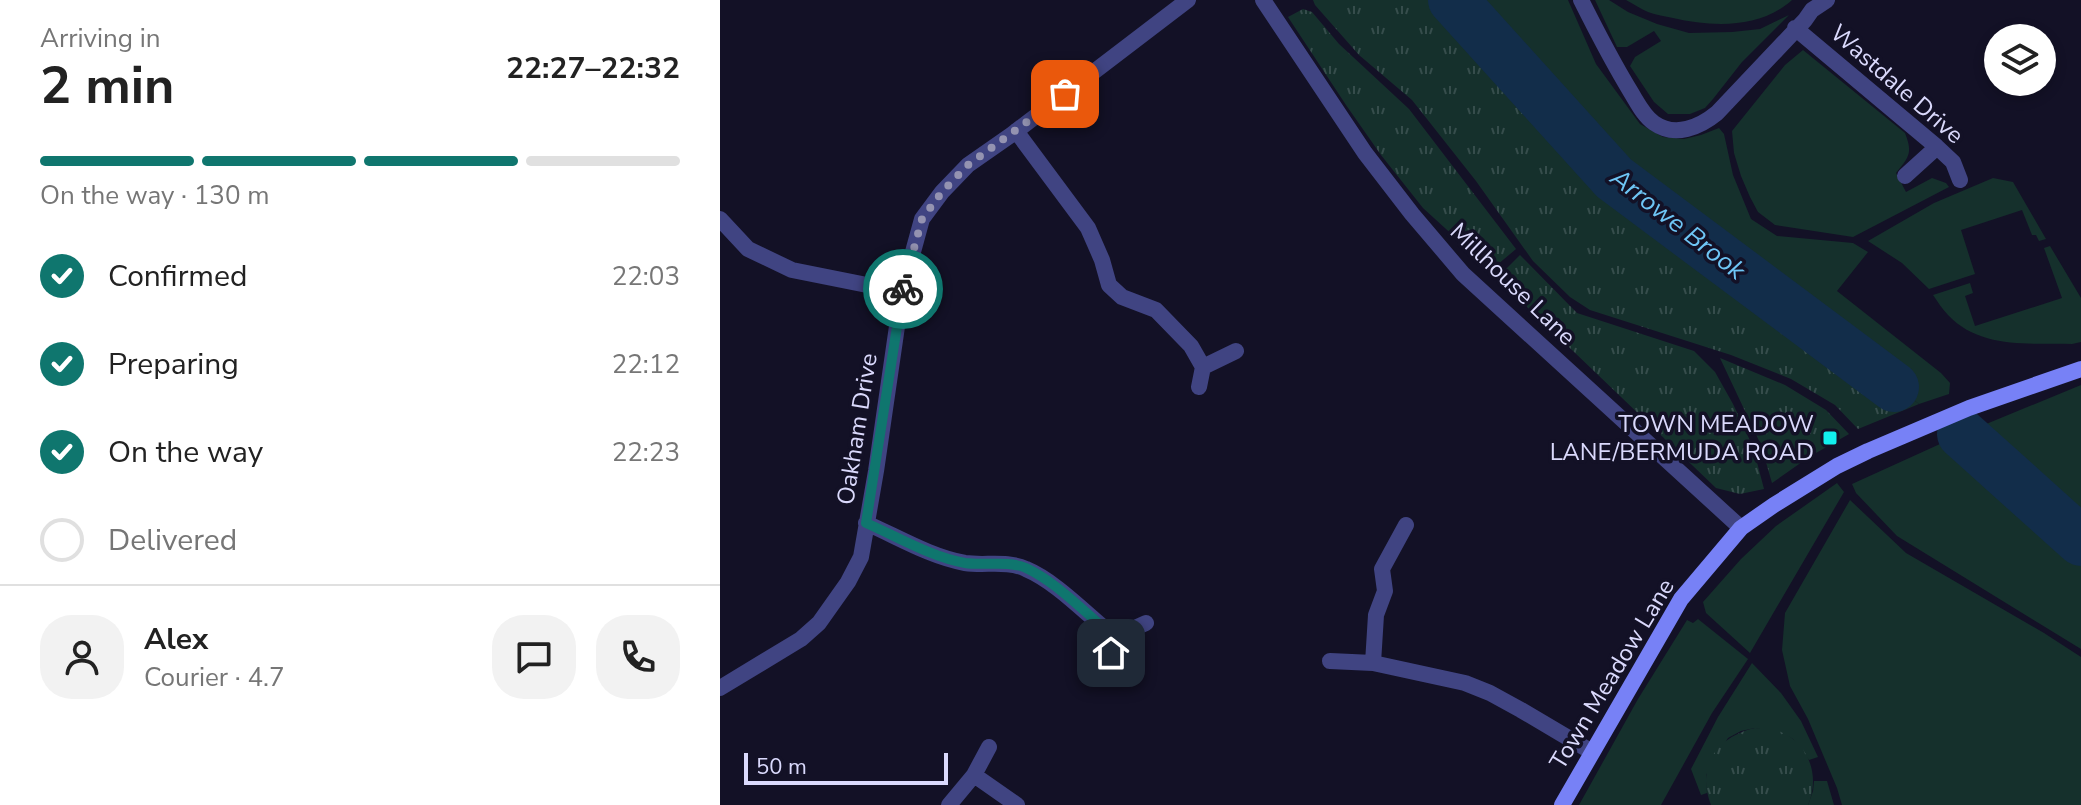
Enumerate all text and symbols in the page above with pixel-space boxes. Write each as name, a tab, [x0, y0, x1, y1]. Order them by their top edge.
street label: Wastdale Drive	[1823, 17, 1971, 151]
text: Arriving in	[40, 21, 161, 56]
map controls	[1984, 24, 2056, 96]
button: layers	[1984, 24, 2056, 96]
text: 22:27–22:32	[506, 48, 680, 89]
text: 2 min	[40, 50, 175, 121]
pin	[1031, 60, 1099, 128]
icon: bag	[1043, 72, 1087, 116]
water label: Arrowe Brook	[1602, 160, 1754, 288]
text: On the way · 130 m	[40, 178, 269, 213]
street label: Millhouse Lane	[1443, 216, 1583, 352]
courier	[863, 249, 943, 329]
icon: check	[40, 254, 84, 298]
text: Confirmed	[108, 256, 248, 297]
text: 22:03	[612, 259, 680, 294]
icon: bike	[881, 267, 925, 311]
icon: check	[40, 342, 84, 386]
text: Preparing	[108, 344, 239, 385]
text: 22:12	[612, 347, 680, 382]
street label: Oakham Drive	[829, 351, 885, 507]
place label: TOWN MEADOW LANE/BERMUDA ROAD	[1550, 408, 1814, 468]
marker: TOWN MEADOW LANE/BERMUDA ROAD	[1821, 429, 1839, 447]
icon: check	[40, 430, 84, 474]
text: On the way	[108, 432, 263, 473]
text: 22:23	[612, 435, 680, 470]
text: Delivered	[108, 520, 237, 561]
street label: Town Meadow Lane	[1542, 573, 1682, 775]
button: person	[40, 615, 124, 699]
button: chat	[492, 615, 576, 699]
button: phone	[596, 615, 680, 699]
text: Alex	[144, 619, 208, 660]
pin	[1077, 619, 1145, 687]
icon: home	[1089, 631, 1133, 675]
text: Courier · 4.7	[144, 660, 285, 695]
scale bar	[744, 749, 948, 785]
text: 50 m	[756, 752, 807, 782]

